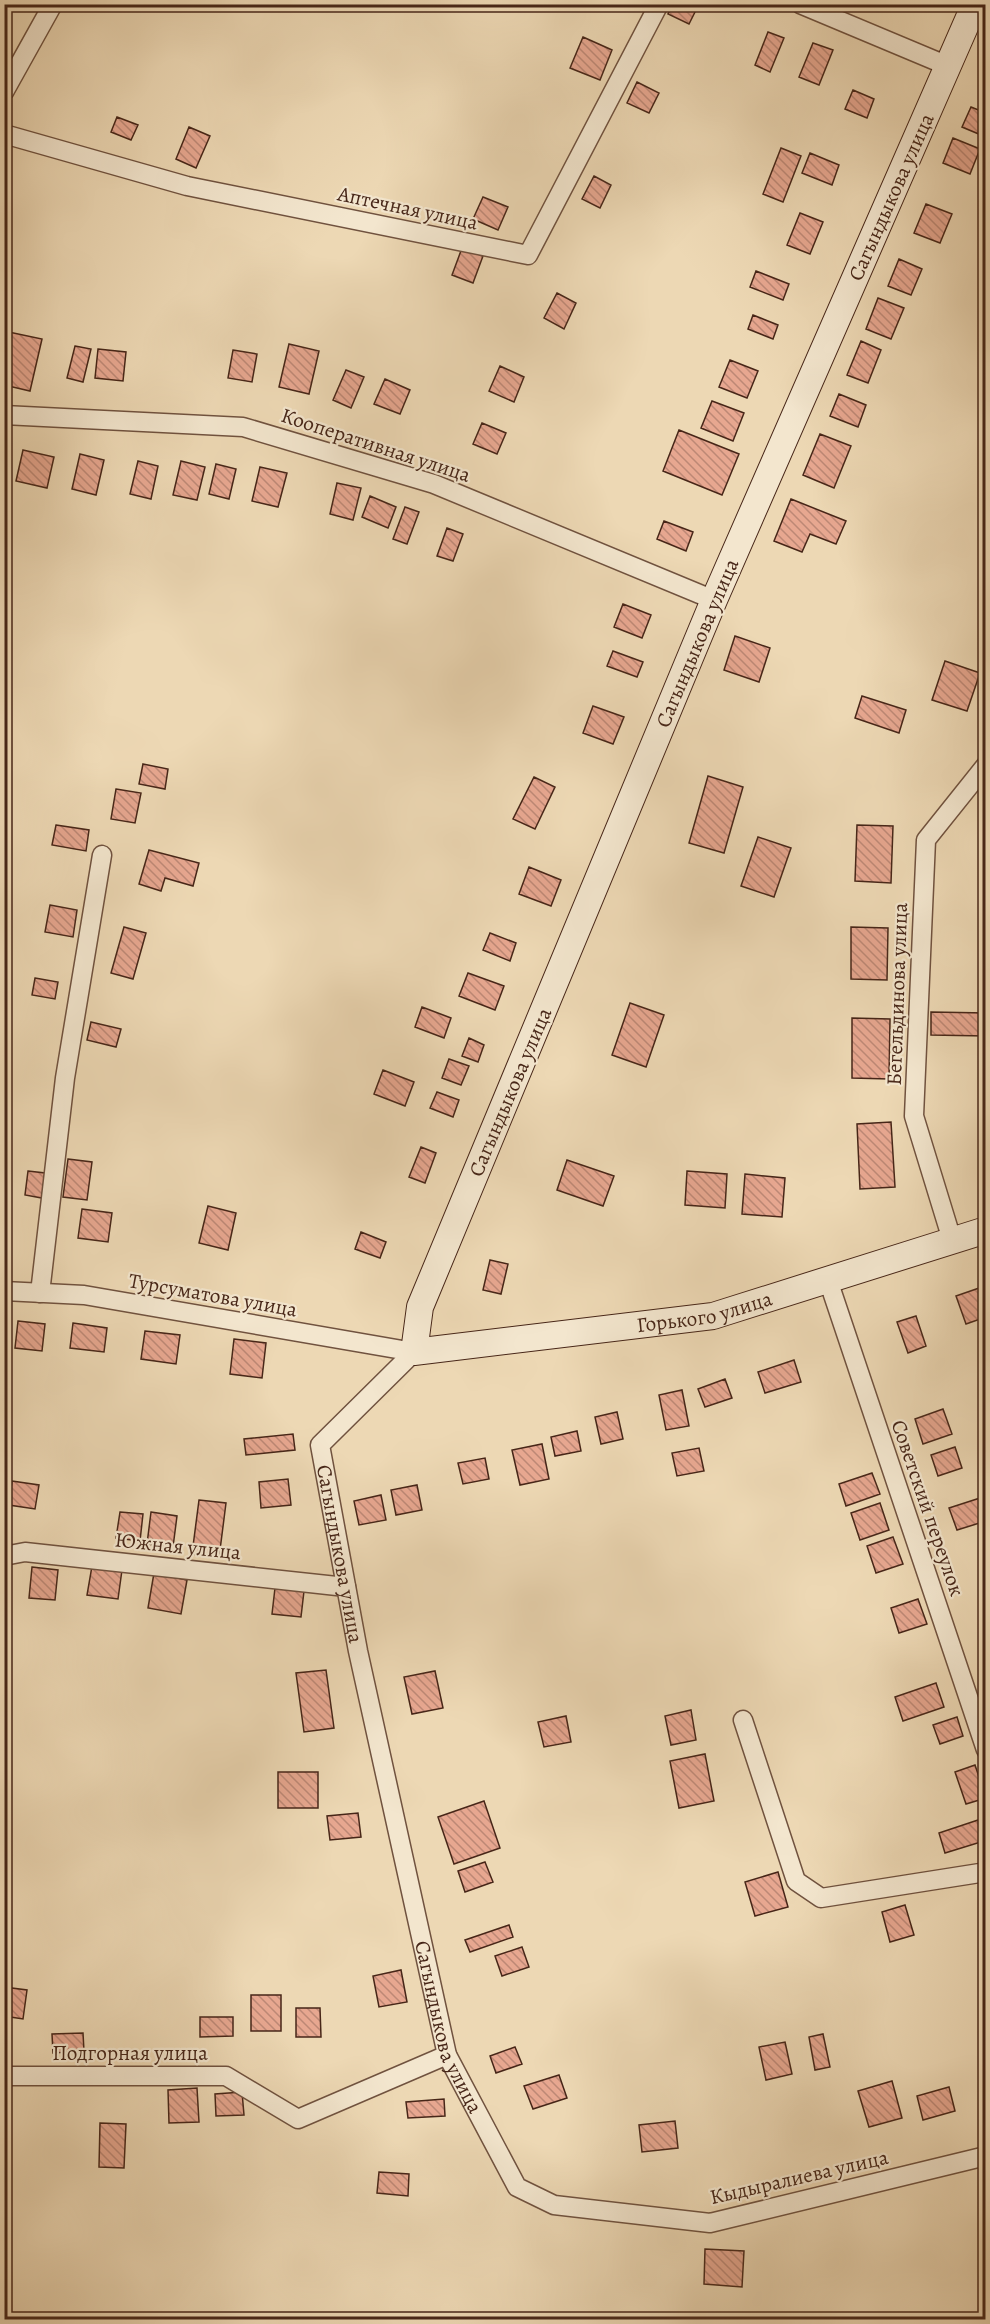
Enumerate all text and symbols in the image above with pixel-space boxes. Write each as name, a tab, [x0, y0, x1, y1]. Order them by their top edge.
street label: Сагындыкова улица	[841, 108, 941, 285]
street label: Аптечная улица	[334, 179, 481, 237]
street label: Кооперативная улица	[278, 401, 475, 489]
street label: Сагындыкова улица	[649, 554, 745, 732]
street label: Бегельдинова улица	[880, 902, 914, 1086]
street label: Сагындыкова улица	[462, 1003, 558, 1181]
street label: Турсуматова улица	[127, 1266, 300, 1324]
street label: Горького улица	[635, 1284, 776, 1339]
street label: Советский переулок	[885, 1416, 971, 1600]
street label: Сагындыкова улица	[310, 1462, 370, 1646]
street label: Южная улица	[114, 1525, 243, 1567]
street label: Сагындыкова улица	[408, 1938, 490, 2118]
street label: Подгорная улица	[52, 2039, 208, 2067]
street label: Кыдыралиева улица	[707, 2143, 891, 2211]

